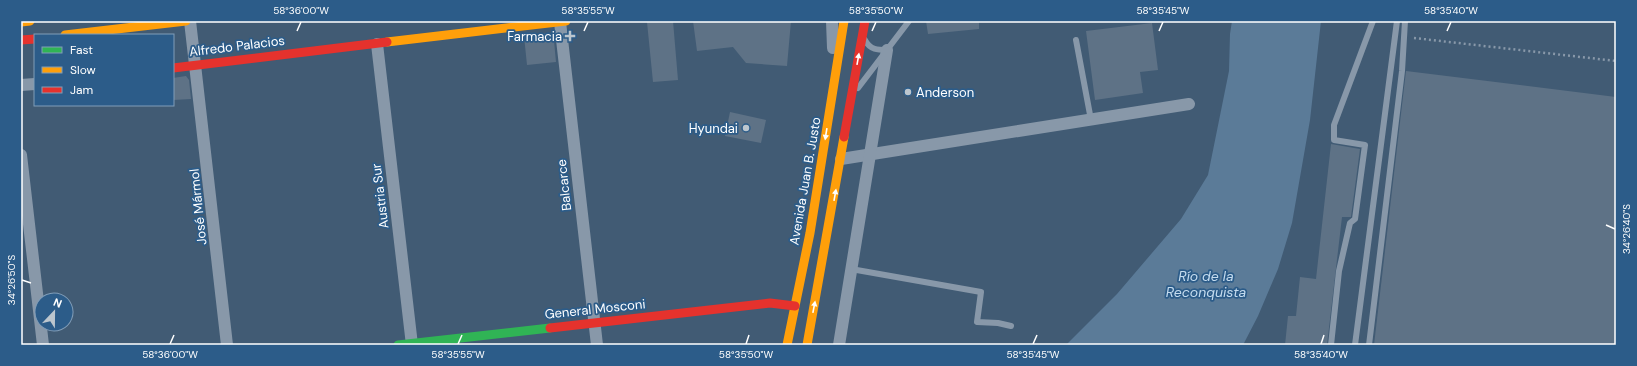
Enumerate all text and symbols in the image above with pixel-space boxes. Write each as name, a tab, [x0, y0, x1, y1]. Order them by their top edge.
text: 58°36'00"W	[273, 4, 329, 17]
text: 58°35'55"W	[561, 4, 615, 17]
text: 58°35'50"W	[849, 4, 903, 17]
text: 58°35'45"W	[1136, 4, 1190, 17]
text: 58°35'40"W	[1424, 4, 1478, 17]
place label: Farmacia	[507, 28, 562, 45]
marker: Farmacia	[565, 31, 575, 41]
street label: Alfredo Palacios	[188, 32, 286, 60]
legend	[34, 34, 174, 106]
text: Fast	[70, 42, 93, 58]
one-way arrow	[855, 53, 861, 65]
text: Slow	[70, 62, 96, 78]
text: Jam	[70, 82, 93, 98]
place label: Anderson	[916, 84, 974, 101]
marker: Anderson	[903, 87, 913, 97]
street label: Avenida Juan B. Justo	[785, 115, 825, 246]
place label: Hyundai	[689, 120, 738, 137]
marker: Hyundai	[741, 123, 751, 133]
one-way arrow	[823, 128, 829, 140]
street label: Balcarce	[553, 158, 575, 212]
street label: Austria Sur	[368, 162, 392, 230]
street label: José Mármol	[186, 168, 210, 246]
one-way arrow	[832, 189, 838, 201]
text: 34°26'40"S	[1620, 204, 1633, 254]
text: 34°26'50"S	[5, 255, 18, 305]
water label: Río de la Reconquista	[1166, 267, 1247, 301]
north arrow	[34, 292, 74, 332]
text: N	[51, 295, 64, 311]
street label: General Mosconi	[544, 295, 646, 323]
one-way arrow	[811, 301, 817, 313]
text: 58°36'00"W	[142, 348, 198, 361]
text: 58°35'55"W	[431, 348, 485, 361]
text: 58°35'50"W	[719, 348, 773, 361]
text: 58°35'45"W	[1006, 348, 1060, 361]
text: 58°35'40"W	[1294, 348, 1348, 361]

